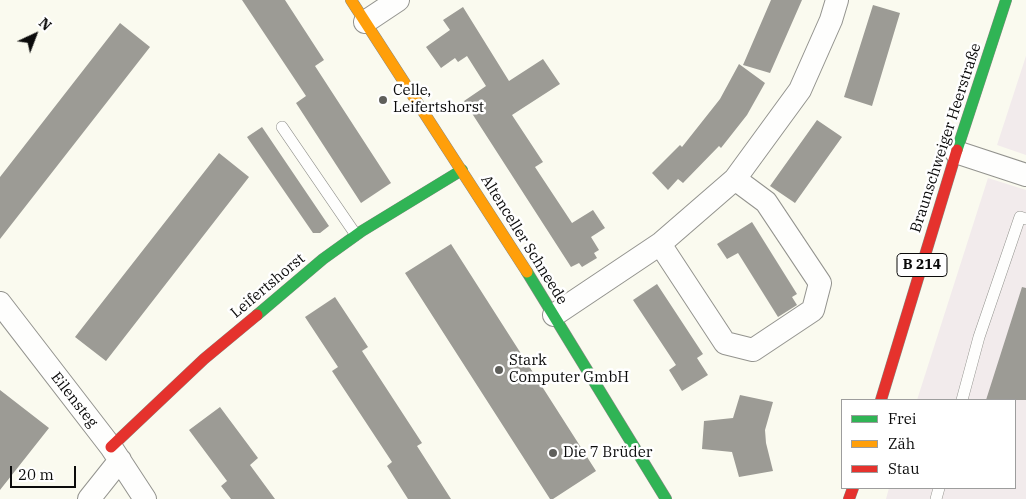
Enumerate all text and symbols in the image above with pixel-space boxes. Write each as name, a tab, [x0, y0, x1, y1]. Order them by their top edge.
north arrow	[10, 10, 60, 60]
text: N	[35, 14, 55, 34]
street label: Braunschweiger Heerstraße	[907, 41, 985, 235]
place label: Celle, Leifertshorst	[393, 82, 484, 117]
marker: Celle, Leifertshorst	[377, 94, 389, 106]
street label: Altenceller Schneede	[477, 172, 571, 308]
street label: Leifertshorst	[227, 250, 309, 322]
road number: B 214	[897, 254, 947, 276]
place label: Stark Computer GmbH	[509, 352, 629, 387]
marker: Stark Computer GmbH	[493, 364, 505, 376]
street label: Eilensteg	[47, 369, 101, 431]
legend	[841, 399, 1016, 489]
text: Frei	[888, 409, 916, 428]
text: Zäh	[888, 434, 915, 453]
place label: Die 7 Brüder	[563, 444, 652, 462]
marker: Die 7 Brüder	[547, 447, 559, 459]
scale bar	[12, 456, 79, 488]
text: Stau	[888, 459, 920, 478]
text: 20 m	[18, 465, 54, 484]

